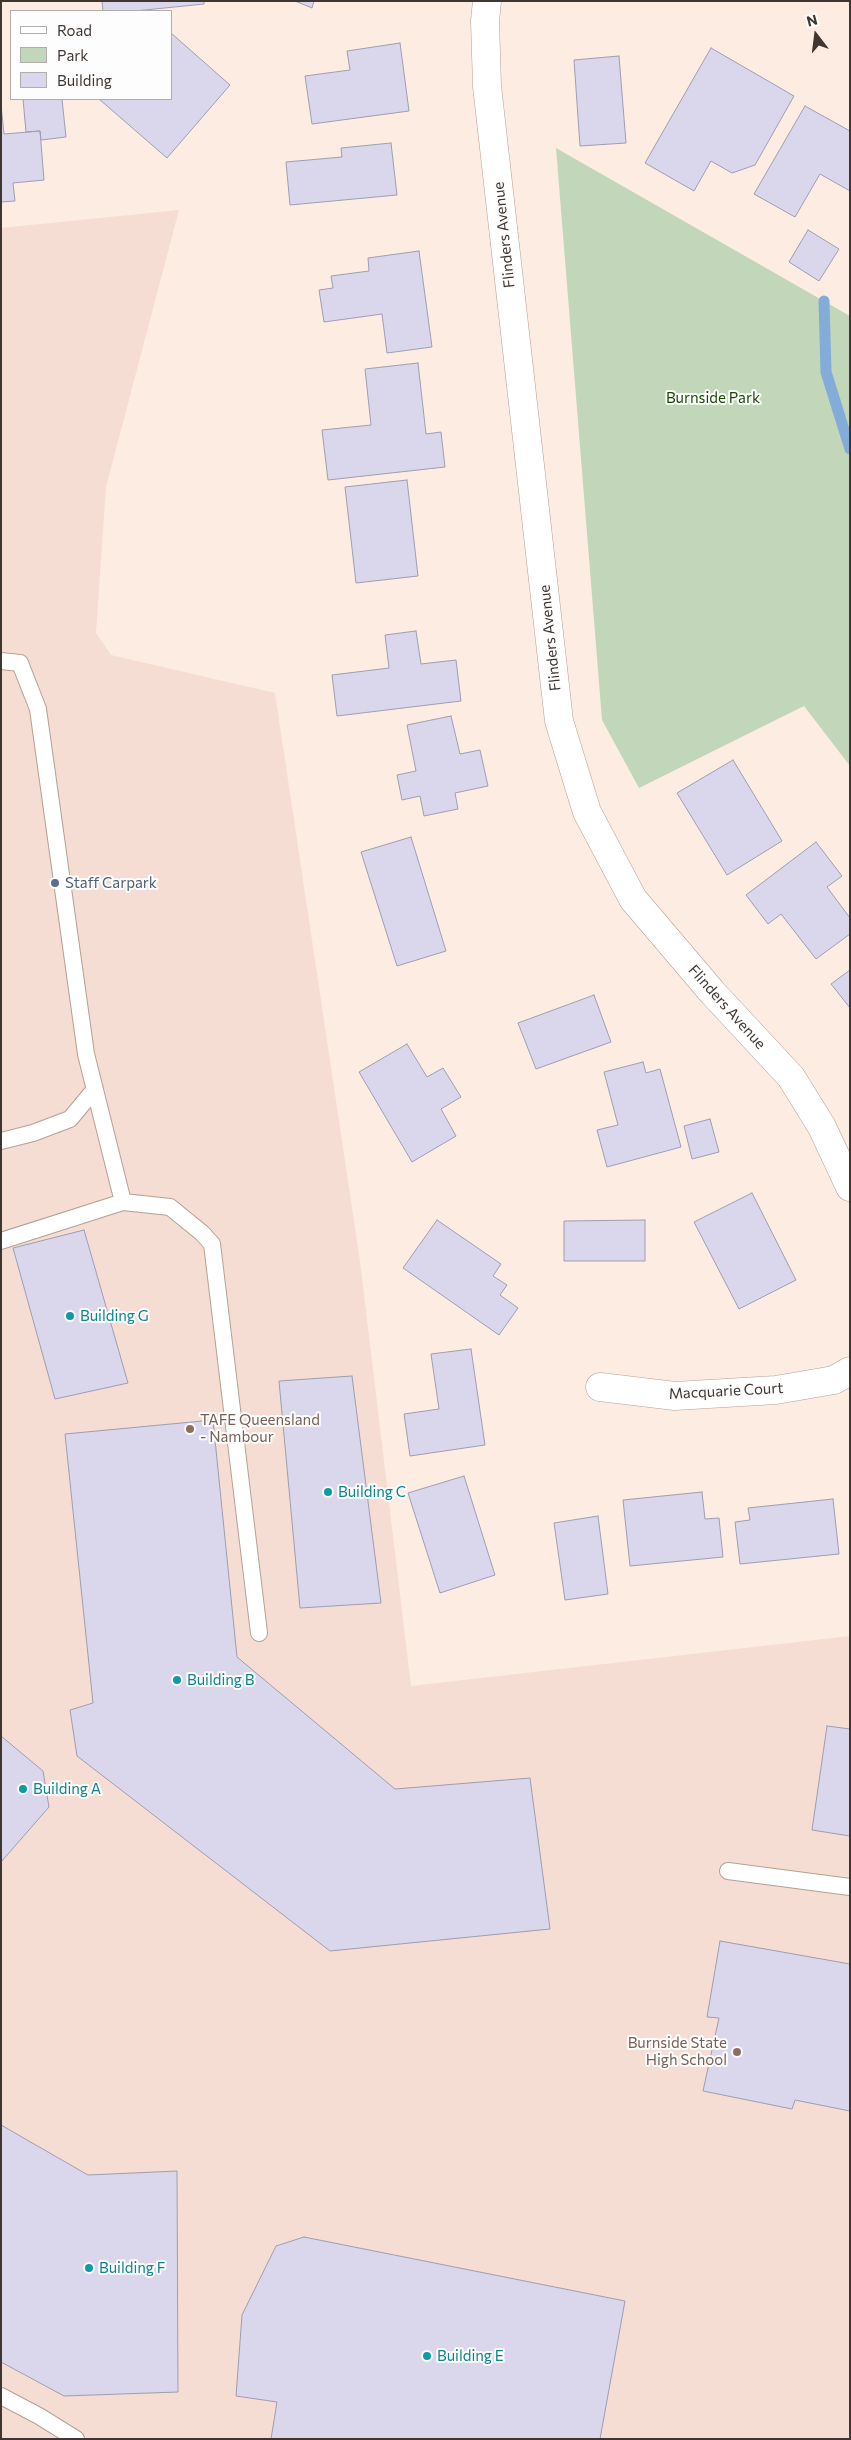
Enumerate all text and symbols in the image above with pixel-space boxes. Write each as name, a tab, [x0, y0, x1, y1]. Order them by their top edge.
legend	[10, 10, 172, 100]
north arrow	[791, 10, 841, 60]
text: N	[805, 10, 819, 30]
text: Road	[57, 21, 92, 39]
text: Park	[57, 46, 88, 64]
text: Building	[57, 71, 112, 89]
street label: Flinders Avenue	[489, 181, 519, 289]
park label: Burnside Park	[666, 389, 760, 407]
street label: Flinders Avenue	[535, 584, 565, 692]
place label: Staff Carpark	[65, 874, 157, 892]
marker: Staff Carpark	[49, 877, 61, 889]
street label: Flinders Avenue	[685, 961, 769, 1053]
place label: Building G	[80, 1307, 149, 1325]
marker: Building G	[64, 1310, 76, 1322]
street label: Macquarie Court	[668, 1379, 784, 1403]
place label: TAFE Queensland - Nambour	[200, 1411, 320, 1446]
marker: TAFE Queensland - Nambour	[184, 1423, 196, 1435]
place label: Building C	[338, 1483, 406, 1501]
marker: Building C	[322, 1486, 334, 1498]
place label: Building B	[187, 1671, 255, 1689]
marker: Building B	[171, 1674, 183, 1686]
place label: Building A	[33, 1780, 101, 1798]
marker: Building A	[17, 1783, 29, 1795]
place label: Burnside State High School	[628, 2034, 727, 2069]
marker: Burnside State High School	[731, 2046, 743, 2058]
place label: Building F	[99, 2259, 165, 2277]
marker: Building F	[83, 2262, 95, 2274]
place label: Building E	[437, 2347, 504, 2365]
marker: Building E	[421, 2350, 433, 2362]

